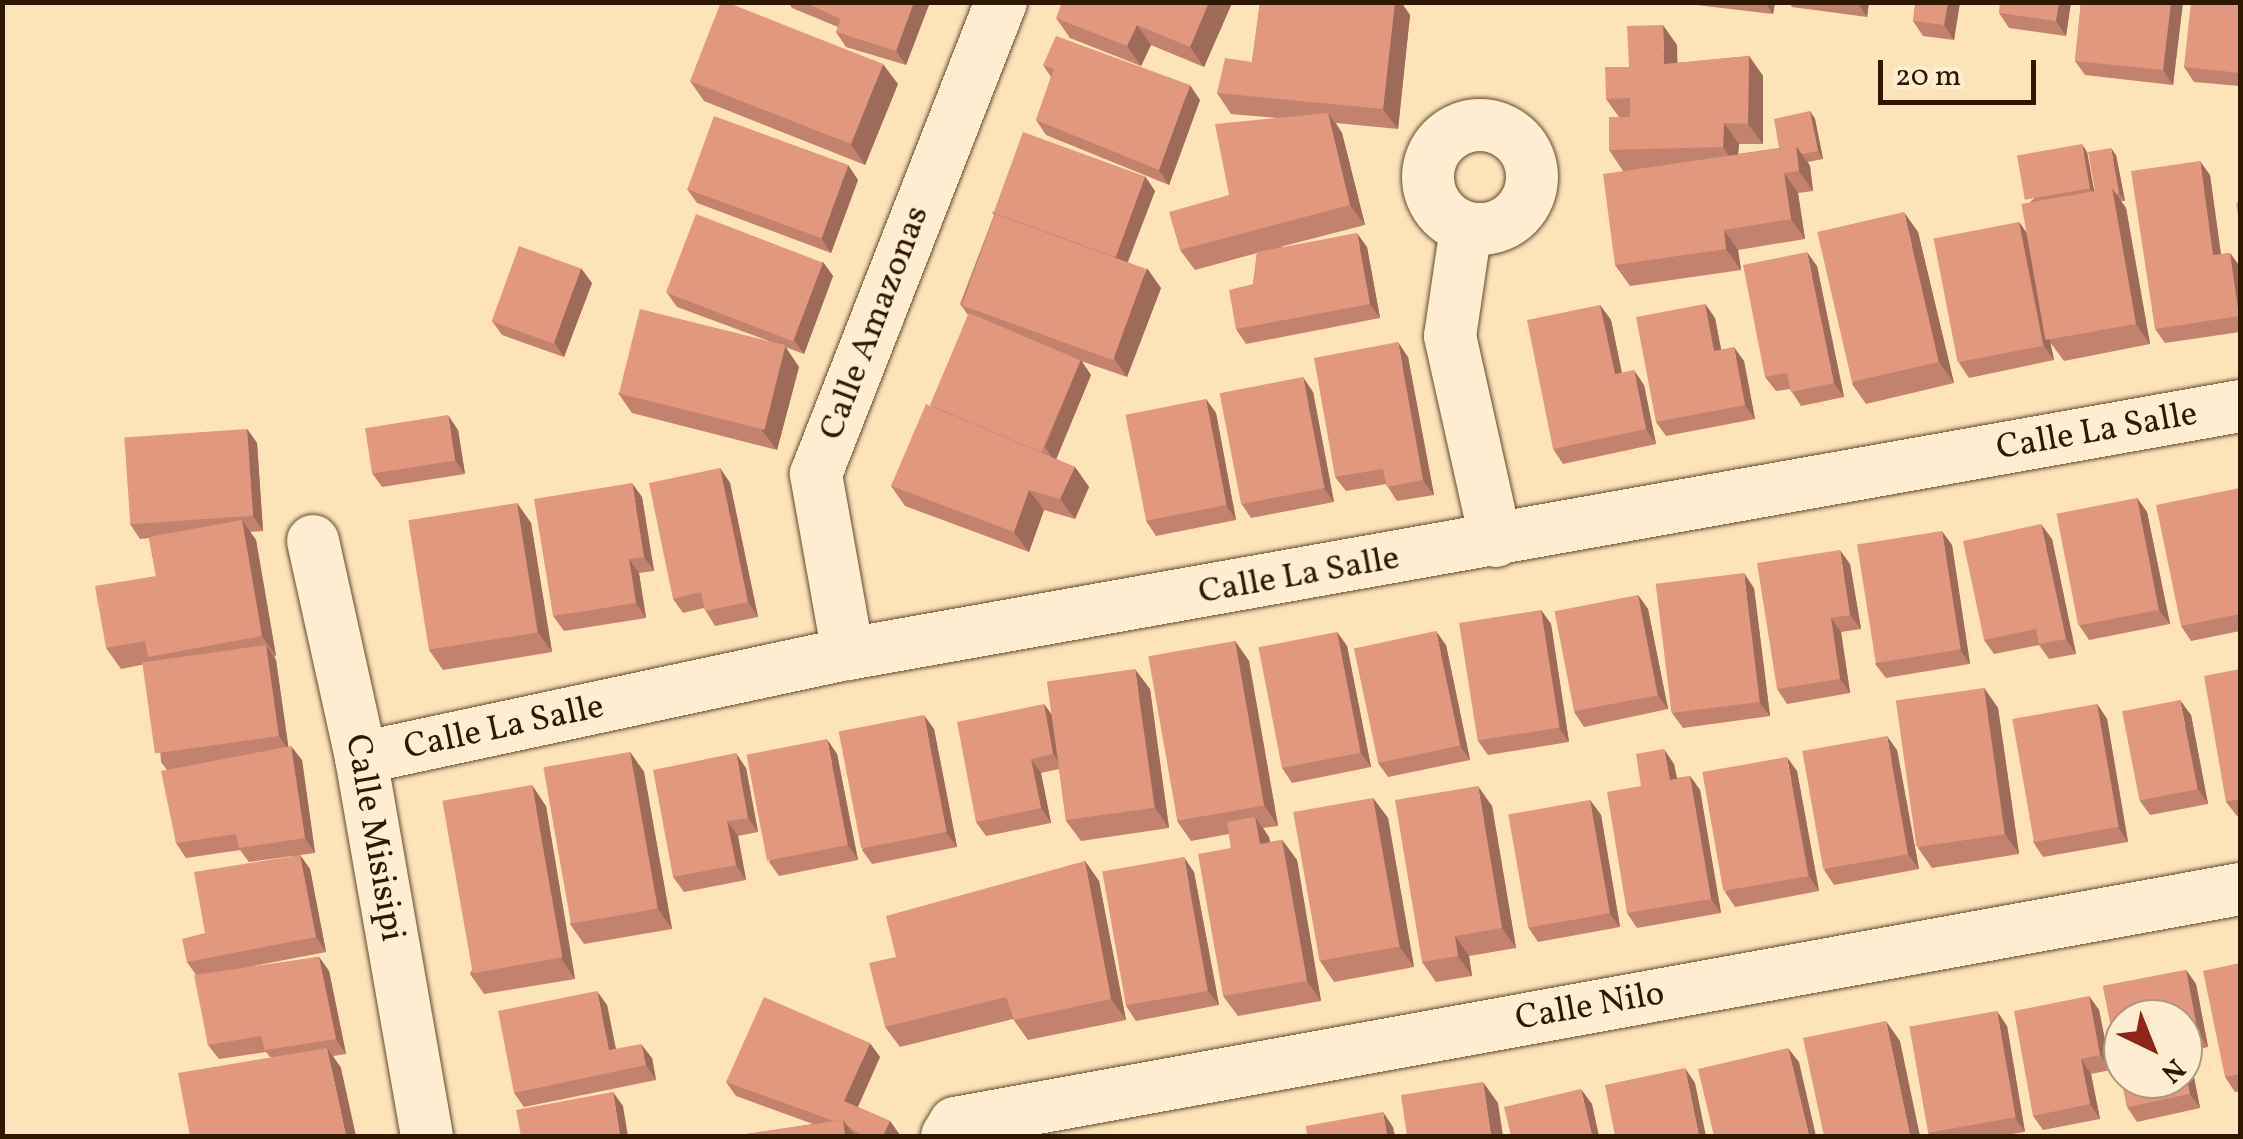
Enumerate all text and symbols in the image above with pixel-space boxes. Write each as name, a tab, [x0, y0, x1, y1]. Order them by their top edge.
scale bar	[1883, 40, 2040, 102]
text: 20 m	[1895, 56, 1961, 98]
street label: Calle Amazonas	[811, 200, 939, 446]
street label: Calle La Salle	[1993, 394, 2201, 470]
street label: Calle La Salle	[1195, 538, 1403, 614]
street label: Calle La Salle	[400, 686, 608, 770]
street label: Calle Misisipi	[335, 731, 413, 945]
street label: Calle Nilo	[1512, 973, 1668, 1041]
north arrow	[2103, 999, 2203, 1099]
text: N	[2152, 1049, 2193, 1091]

